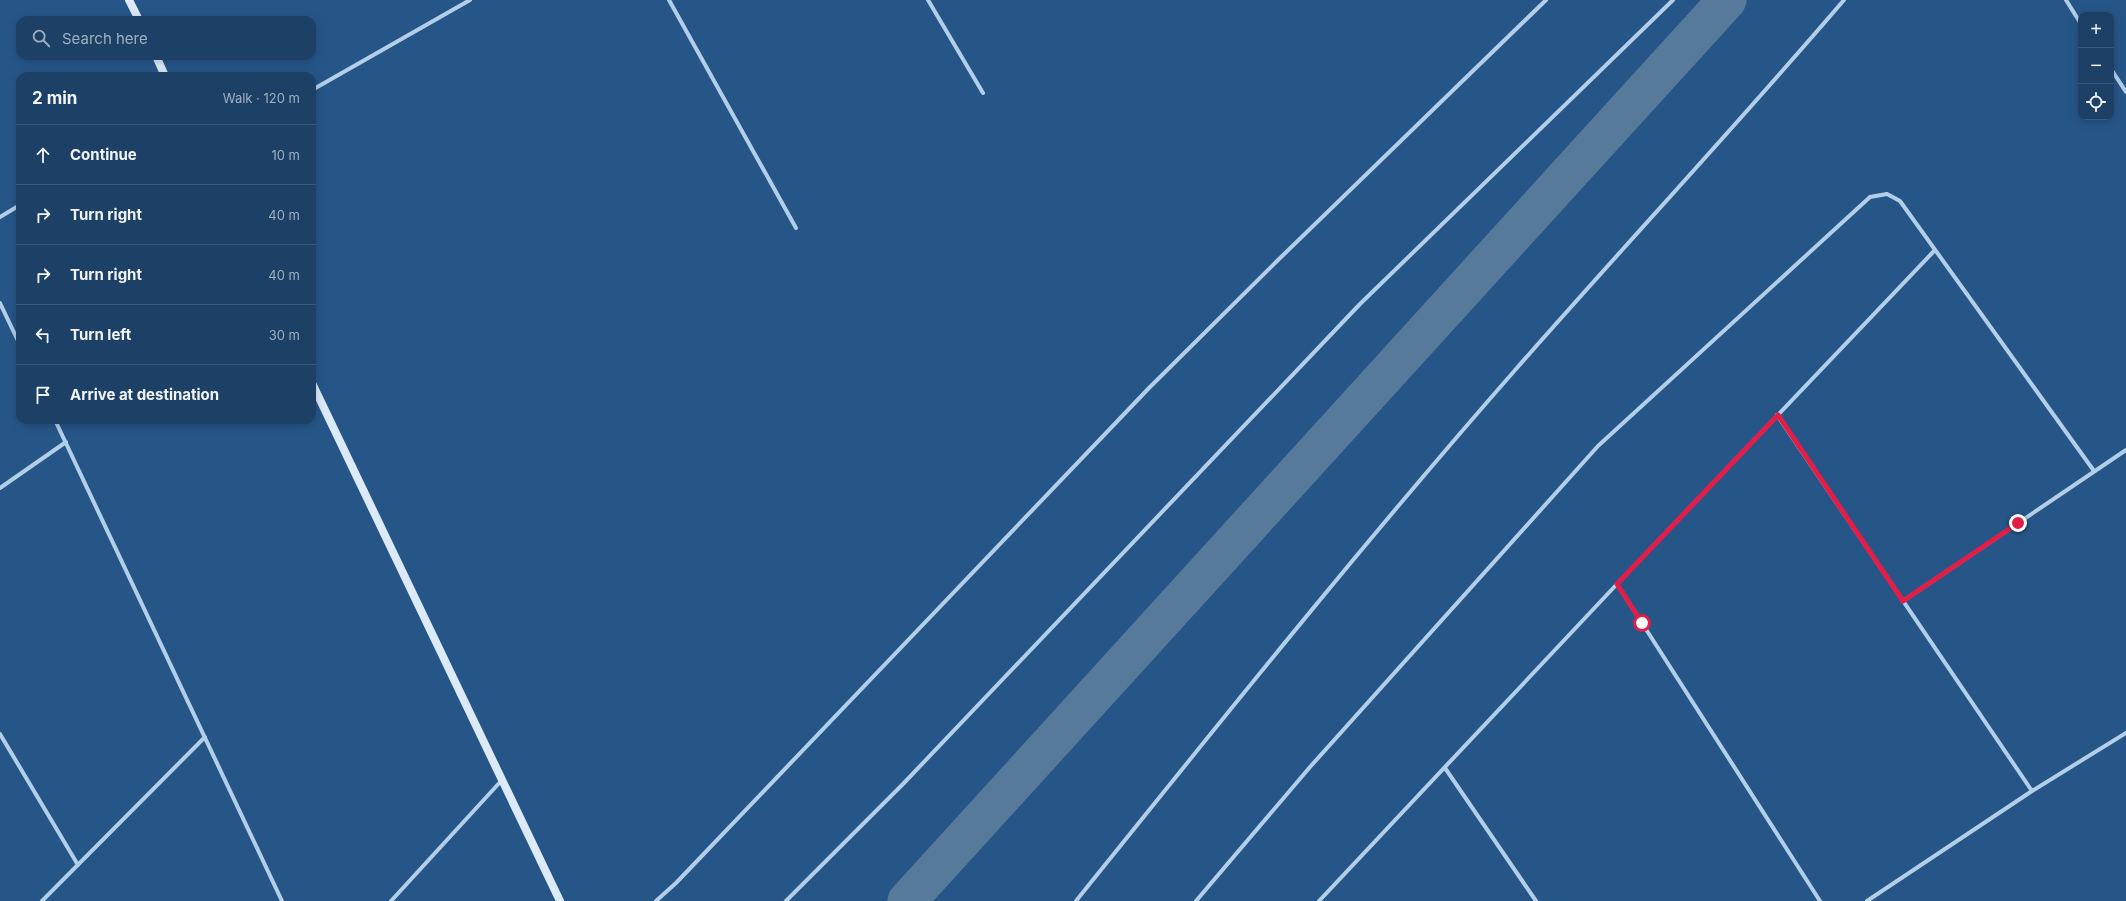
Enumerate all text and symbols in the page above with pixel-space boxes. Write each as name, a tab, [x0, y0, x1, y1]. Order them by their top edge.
map controls	[2078, 12, 2114, 120]
button: +	[2078, 12, 2114, 48]
search box	[16, 16, 316, 60]
icon: search	[30, 27, 52, 49]
text: Search here	[62, 29, 148, 48]
button: −	[2078, 48, 2114, 84]
button: locate	[2078, 84, 2114, 120]
text: 2 min	[32, 88, 77, 108]
text: Walk · 120 m	[223, 90, 300, 106]
icon: ahead	[32, 144, 54, 166]
text: Continue	[70, 145, 137, 164]
text: 10 m	[271, 147, 300, 163]
icon: right	[32, 204, 54, 226]
text: Turn right	[70, 205, 142, 224]
text: 40 m	[268, 207, 300, 223]
icon: right	[32, 264, 54, 286]
text: Turn right	[70, 265, 142, 284]
text: 40 m	[268, 267, 300, 283]
icon: left	[32, 324, 54, 346]
text: Turn left	[70, 325, 131, 344]
text: 30 m	[269, 327, 300, 343]
icon: arrive	[32, 384, 54, 406]
text: Arrive at destination	[70, 385, 219, 404]
route end	[2009, 514, 2027, 532]
route start	[1633, 614, 1651, 632]

